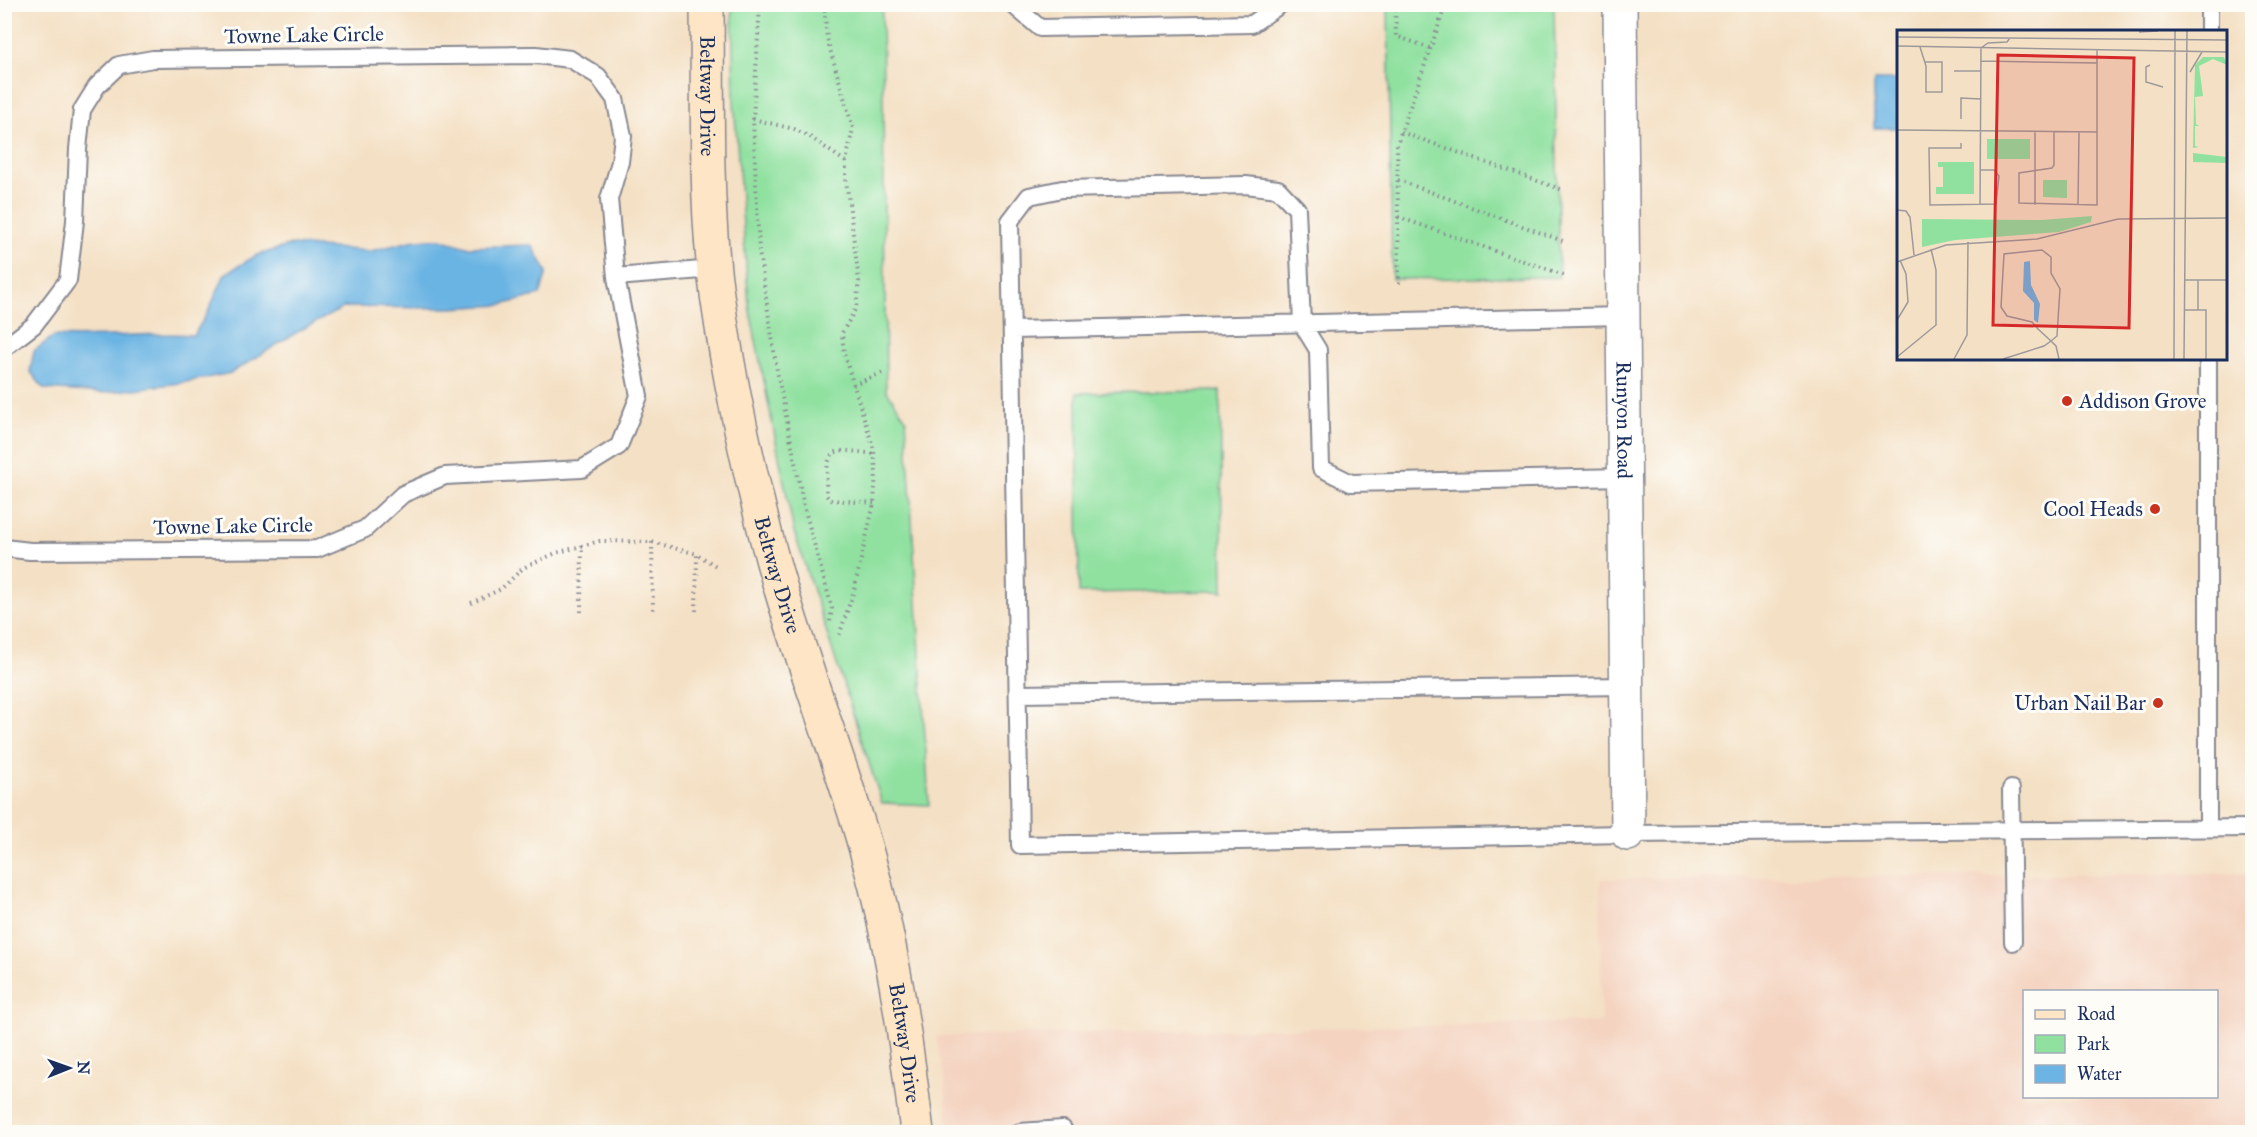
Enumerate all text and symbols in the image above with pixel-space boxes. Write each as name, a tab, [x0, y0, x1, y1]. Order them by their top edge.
street label: Towne Lake Circle	[224, 21, 384, 49]
inset map	[1897, 30, 2227, 360]
street label: Beltway Drive	[694, 35, 721, 157]
street label: Runyon Road	[1610, 361, 1638, 480]
place label: Addison Grove	[2078, 388, 2207, 414]
marker: Addison Grove	[2060, 394, 2074, 408]
place label: Cool Heads	[2043, 496, 2143, 522]
marker: Cool Heads	[2148, 502, 2162, 516]
street label: Towne Lake Circle	[153, 512, 313, 540]
street label: Beltway Drive	[749, 514, 807, 637]
place label: Urban Nail Bar	[2014, 690, 2146, 716]
marker: Urban Nail Bar	[2151, 696, 2165, 710]
street label: Beltway Drive	[883, 981, 926, 1105]
legend	[2023, 990, 2218, 1098]
text: Road	[2077, 1003, 2115, 1025]
text: Park	[2077, 1033, 2110, 1055]
north arrow	[39, 1038, 99, 1098]
text: N	[74, 1061, 93, 1075]
text: Water	[2077, 1063, 2122, 1085]

